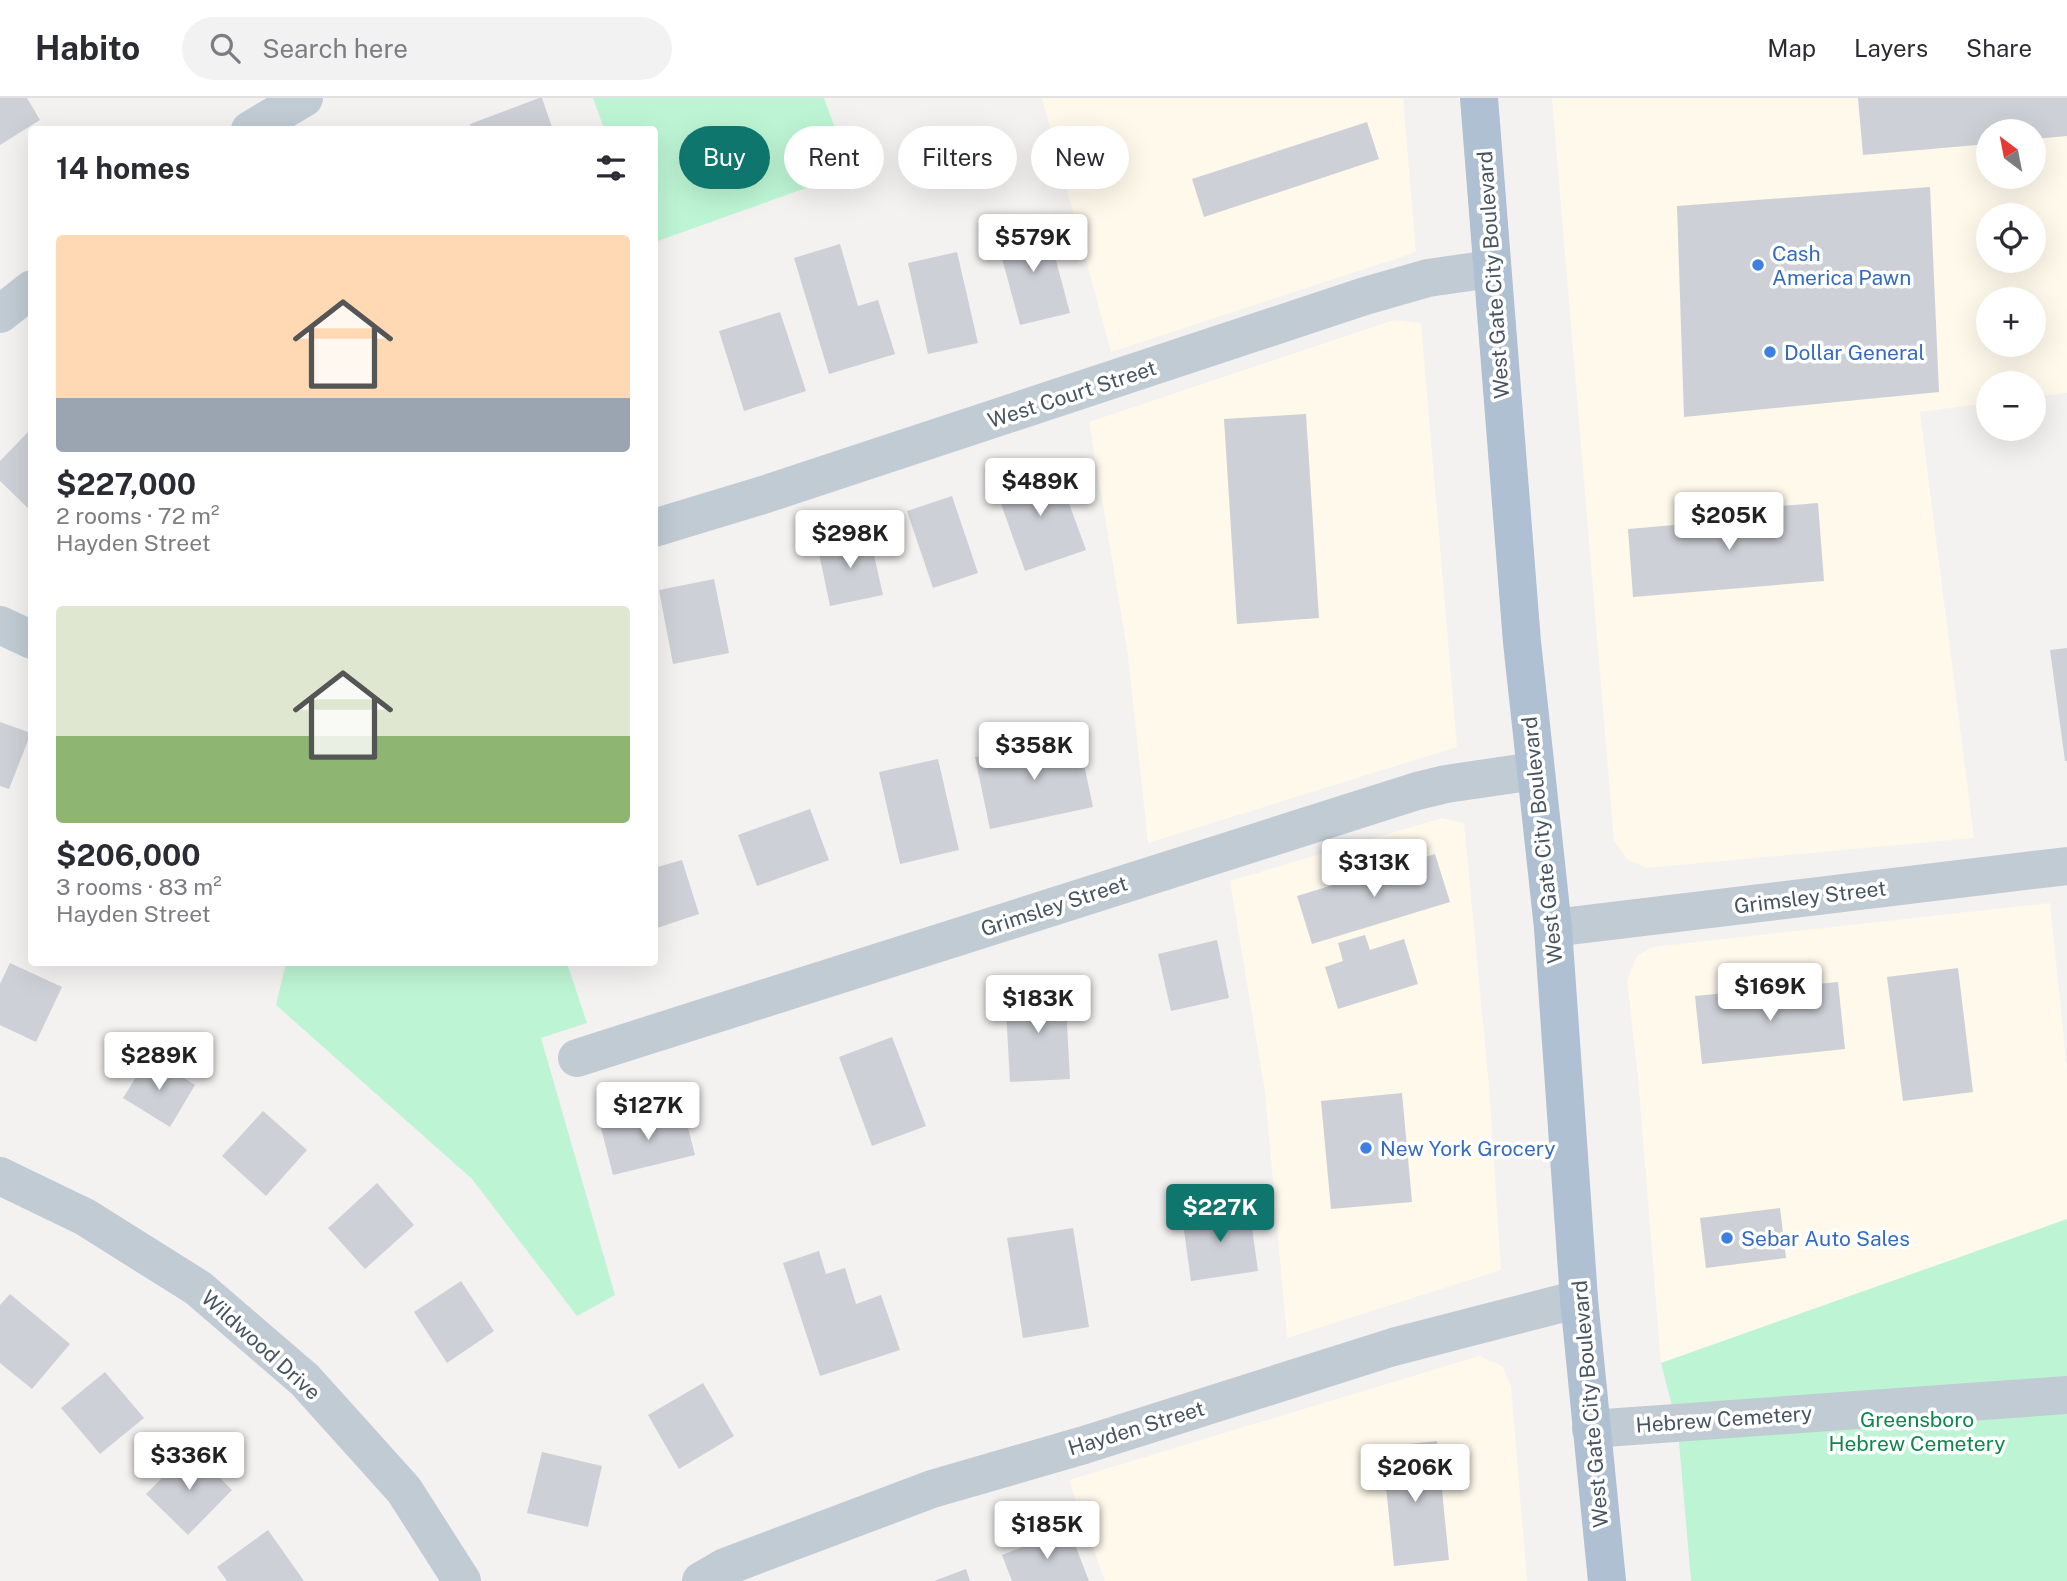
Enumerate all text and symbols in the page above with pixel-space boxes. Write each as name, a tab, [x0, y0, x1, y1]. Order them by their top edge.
search box	[182, 17, 672, 80]
text: Habito	[35, 29, 140, 67]
icon: search	[206, 29, 244, 67]
text: Search here	[262, 33, 408, 64]
text: Map	[1767, 34, 1816, 62]
text: Layers	[1854, 34, 1928, 62]
text: Share	[1966, 34, 2032, 62]
north arrow	[1976, 119, 2046, 189]
map controls	[1976, 119, 2046, 441]
chip: Buy	[679, 126, 770, 189]
chip: Rent	[784, 126, 884, 189]
chip: Filters	[898, 126, 1017, 189]
chip: New	[1031, 126, 1129, 189]
icon: filters	[592, 149, 630, 187]
text: 14 homes	[56, 150, 190, 186]
street label: West Gate City Boulevard	[1472, 150, 1514, 400]
button: locate	[1976, 203, 2046, 273]
pin: $579K	[984, 214, 1082, 274]
text: $579K	[994, 223, 1072, 250]
place label: Cash America Pawn	[1772, 241, 1911, 290]
marker: Cash America Pawn	[1750, 257, 1766, 273]
icon: home	[280, 281, 406, 407]
button: +	[1976, 287, 2046, 357]
place label: Dollar General	[1784, 340, 1925, 365]
marker: Dollar General	[1762, 344, 1778, 360]
street label: West Court Street	[985, 355, 1159, 433]
button: −	[1976, 371, 2046, 441]
pin: $489K	[991, 458, 1089, 518]
text: $227,000	[56, 466, 196, 502]
text: $489K	[1001, 467, 1079, 494]
pin: $205K	[1680, 492, 1778, 552]
text: $205K	[1690, 501, 1768, 528]
text: 2 rooms · 72 m²	[56, 502, 219, 529]
pin: $298K	[801, 510, 899, 570]
text: $298K	[811, 519, 889, 546]
text: Hayden Street	[56, 529, 211, 556]
icon: home	[280, 652, 406, 778]
street label: West Gate City Boulevard	[1517, 715, 1567, 965]
pin: $358K	[985, 722, 1083, 782]
text: $358K	[995, 731, 1073, 758]
text: $206,000	[56, 837, 201, 873]
pin: $313K	[1325, 840, 1423, 899]
text: $313K	[1338, 848, 1410, 875]
street label: Grimsley Street	[977, 870, 1131, 942]
text: 3 rooms · 83 m²	[56, 873, 222, 900]
street label: Grimsley Street	[1733, 875, 1887, 919]
text: Hayden Street	[56, 900, 211, 927]
pin: $169K	[1721, 964, 1819, 1023]
text: $169K	[1734, 972, 1806, 999]
pin: $183K	[989, 976, 1087, 1035]
text: $183K	[1002, 984, 1074, 1011]
pin: $289K	[110, 1032, 208, 1092]
text: $289K	[120, 1041, 198, 1068]
pin: $127K	[599, 1082, 697, 1142]
text: $127K	[613, 1091, 684, 1118]
place label: New York Grocery	[1380, 1136, 1556, 1161]
marker: New York Grocery	[1358, 1140, 1374, 1156]
pin: $227K	[1171, 1184, 1269, 1244]
text: $227K	[1182, 1193, 1258, 1220]
place label: Sebar Auto Sales	[1741, 1226, 1910, 1251]
marker: Sebar Auto Sales	[1719, 1230, 1735, 1246]
street label: West Gate City Boulevard	[1567, 1279, 1613, 1529]
street label: Wildwood Drive	[196, 1285, 326, 1405]
street label: Hayden Street	[1065, 1395, 1207, 1461]
street label: Hebrew Cemetery	[1635, 1400, 1813, 1438]
park label: Greensboro Hebrew Cemetery	[1829, 1407, 2005, 1456]
pin: $336K	[140, 1432, 238, 1492]
text: $336K	[150, 1441, 228, 1468]
pin: $206K	[1366, 1444, 1464, 1504]
text: $206K	[1377, 1453, 1453, 1480]
pin: $185K	[998, 1502, 1096, 1561]
text: $185K	[1011, 1510, 1083, 1537]

